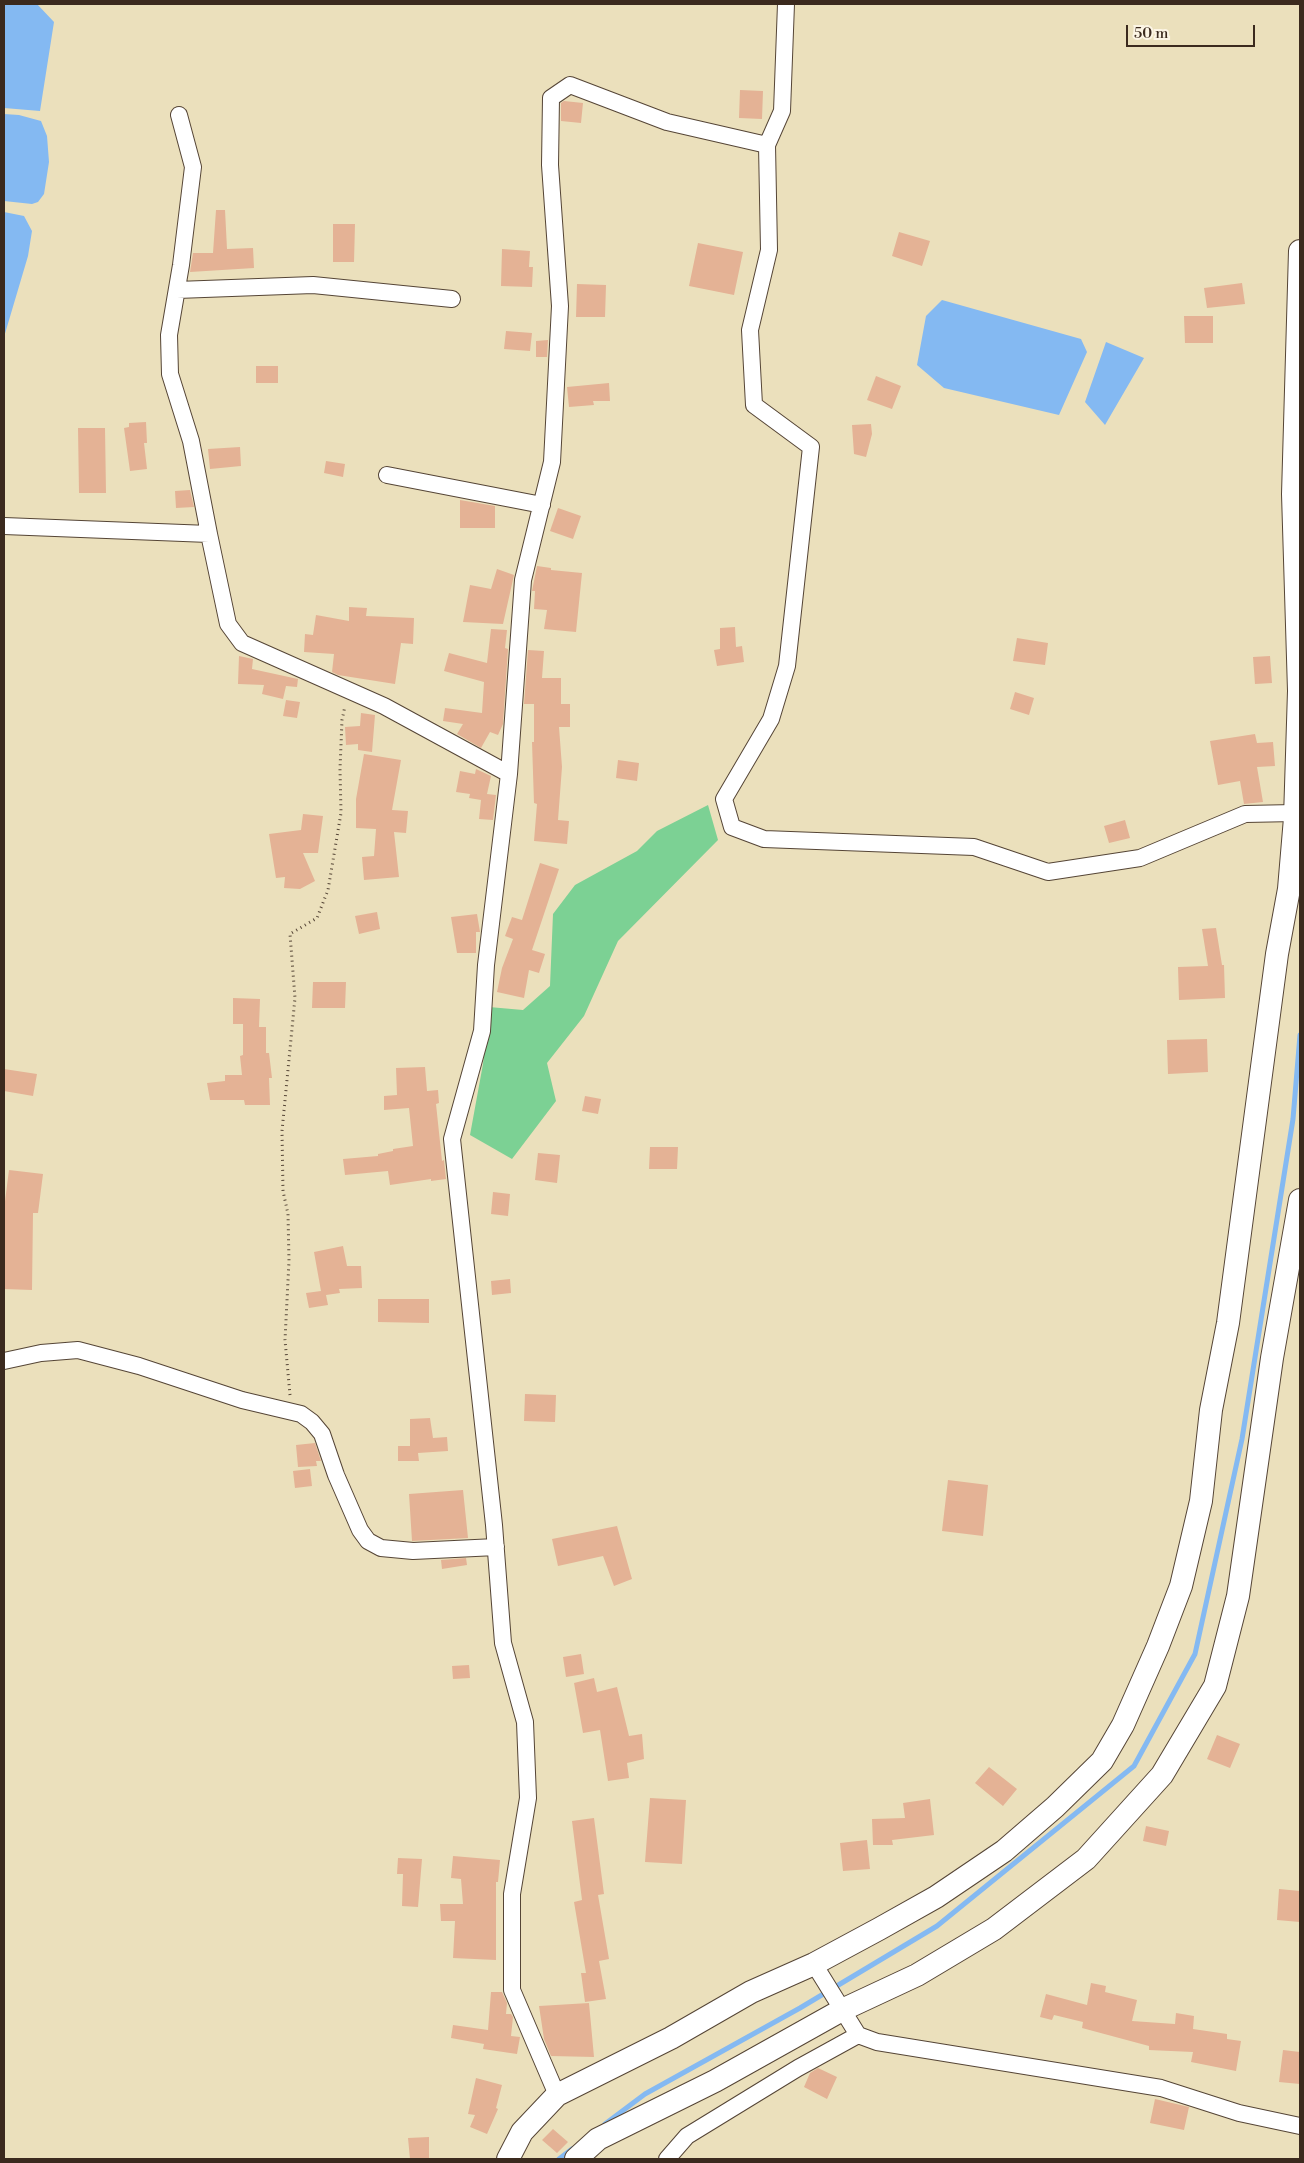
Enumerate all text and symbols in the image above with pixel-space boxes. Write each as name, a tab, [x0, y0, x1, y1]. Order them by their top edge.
scale bar	[1129, 15, 1258, 47]
text: 50 m	[1134, 24, 1168, 43]

